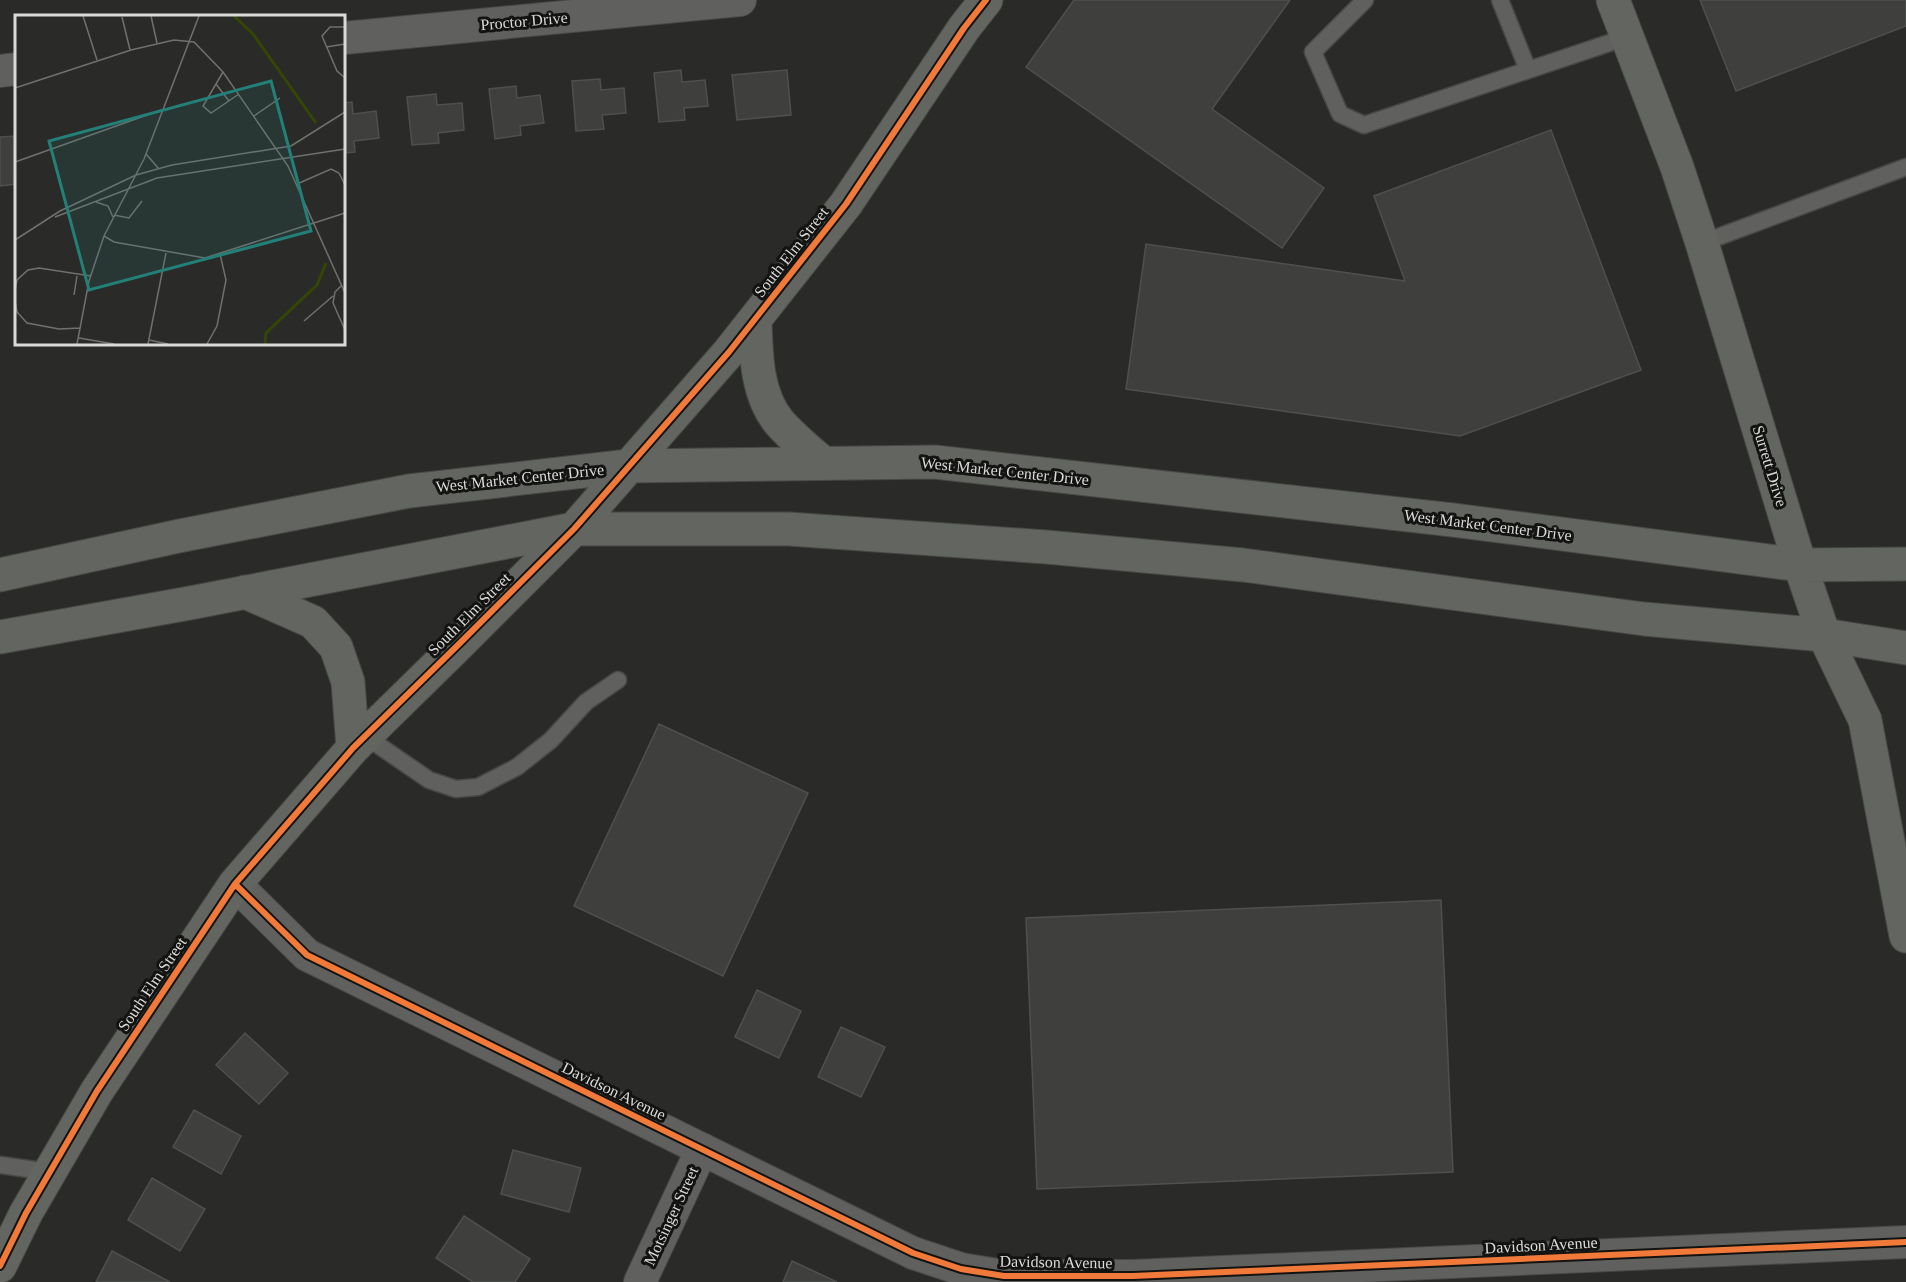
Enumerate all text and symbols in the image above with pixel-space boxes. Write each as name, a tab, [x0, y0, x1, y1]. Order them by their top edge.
street label: Proctor Drive	[480, 9, 568, 33]
inset map	[15, 15, 345, 345]
street label: South Elm Street	[751, 203, 832, 300]
street label: Surrett Drive	[1750, 423, 1790, 509]
street label: West Market Center Drive	[920, 454, 1090, 488]
street label: West Market Center Drive	[435, 461, 605, 495]
street label: West Market Center Drive	[1403, 506, 1573, 544]
street label: South Elm Street	[424, 569, 514, 659]
street label: South Elm Street	[114, 933, 190, 1034]
street label: Davidson Avenue	[559, 1059, 669, 1123]
street label: Motsinger Street	[641, 1163, 702, 1269]
street label: Davidson Avenue	[1484, 1234, 1598, 1256]
street label: Davidson Avenue	[999, 1253, 1113, 1271]

